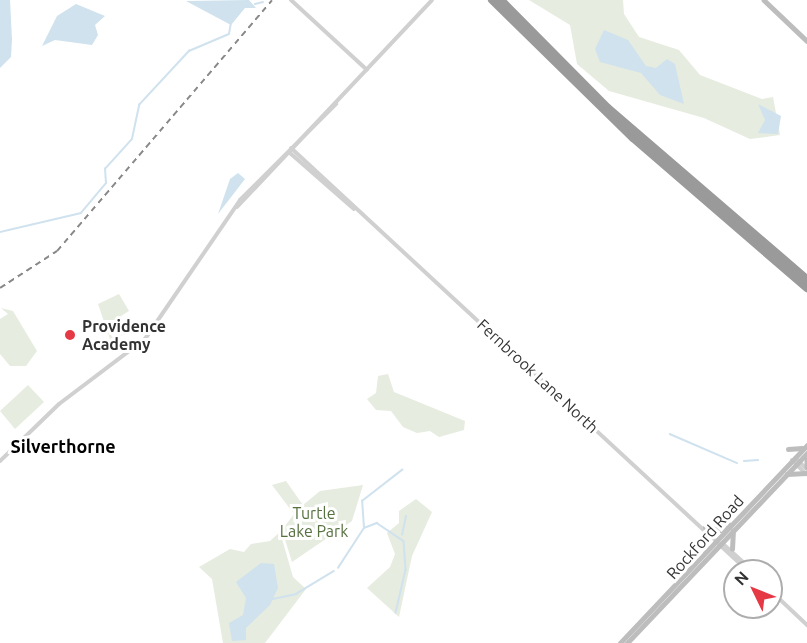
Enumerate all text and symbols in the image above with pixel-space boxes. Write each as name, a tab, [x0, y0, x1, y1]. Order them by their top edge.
street label: Fernbrook Lane North	[473, 315, 603, 437]
place label: Providence Academy	[82, 316, 166, 354]
marker: Providence Academy	[63, 328, 77, 342]
district label: Silverthorne	[10, 435, 116, 457]
street label: Rockford Road	[662, 491, 748, 583]
park label: Turtle Lake Park	[280, 503, 348, 541]
north arrow	[723, 559, 783, 619]
text: N	[731, 568, 752, 589]

